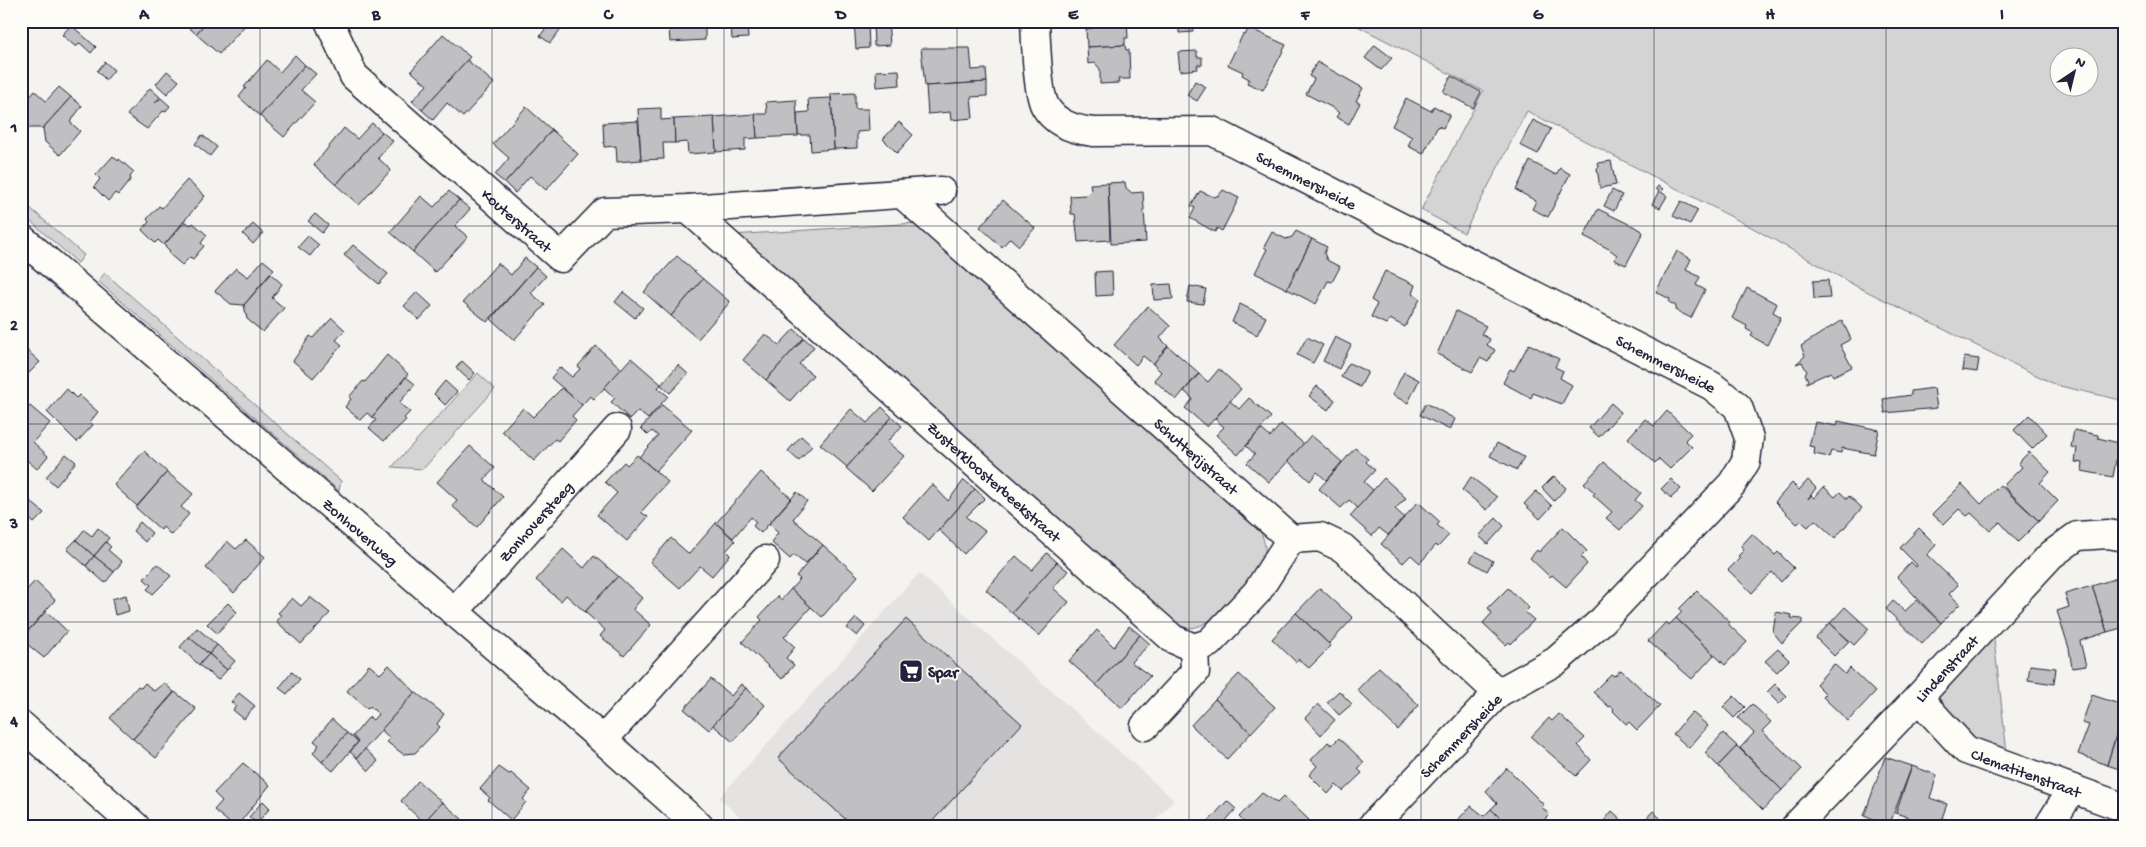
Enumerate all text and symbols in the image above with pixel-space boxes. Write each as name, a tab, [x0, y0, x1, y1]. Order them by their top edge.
text: A	[138, 7, 150, 26]
text: B	[371, 7, 381, 26]
text: C	[603, 7, 614, 26]
text: D	[834, 7, 847, 26]
text: E	[1068, 7, 1079, 26]
text: F	[1300, 7, 1311, 26]
text: G	[1533, 7, 1544, 26]
text: H	[1765, 7, 1775, 26]
text: I	[2000, 7, 2004, 26]
north arrow	[2048, 48, 2098, 98]
text: N	[2071, 54, 2089, 73]
text: 1	[10, 120, 17, 139]
street label: Schemmersheide	[1252, 149, 1359, 216]
street label: Kouterstraat	[476, 186, 555, 259]
text: 2	[10, 318, 18, 337]
street label: Schemmersheide	[1612, 332, 1720, 399]
street label: Schutterijstraat	[1148, 416, 1242, 501]
street label: Zusterkloosterbeekstraat	[922, 419, 1064, 549]
street label: Zonhoversteeg	[497, 479, 579, 568]
street label: Zonhoverweg	[317, 496, 400, 572]
text: 3	[9, 516, 18, 535]
street label: Lindenstraat	[1913, 632, 1985, 708]
supermarket icon: Spar	[898, 658, 924, 684]
place label: Spar	[928, 665, 960, 684]
street label: Schemmersheide	[1417, 691, 1508, 784]
text: 4	[9, 714, 18, 733]
street label: Clematitenstraat	[1968, 747, 2084, 805]

